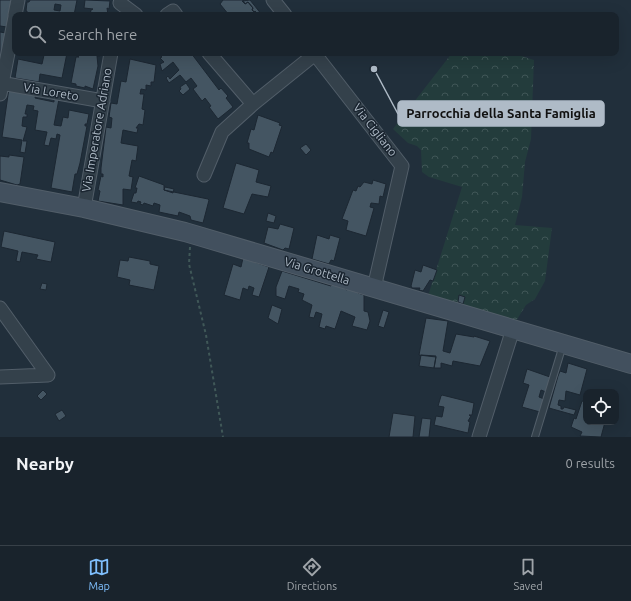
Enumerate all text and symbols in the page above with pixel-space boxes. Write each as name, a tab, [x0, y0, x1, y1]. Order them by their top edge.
search box	[12, 12, 619, 56]
icon: search	[26, 23, 48, 45]
text: Search here	[58, 26, 137, 43]
street label: Via Imperatore Adriano	[79, 67, 114, 193]
street label: Via Loreto	[22, 80, 80, 103]
street label: Via Cigliano	[351, 101, 400, 159]
callout: Parrocchia della Santa Famiglia	[398, 101, 604, 126]
text: Parrocchia della Santa Famiglia	[406, 106, 596, 120]
street label: Via Grottella	[283, 254, 352, 287]
map controls	[583, 389, 619, 425]
button: locate	[583, 389, 619, 425]
text: Nearby	[16, 454, 74, 473]
text: 0 results	[565, 456, 615, 470]
tab: Map	[88, 556, 110, 592]
tab: Directions	[287, 556, 337, 592]
tab: Saved	[513, 556, 543, 592]

